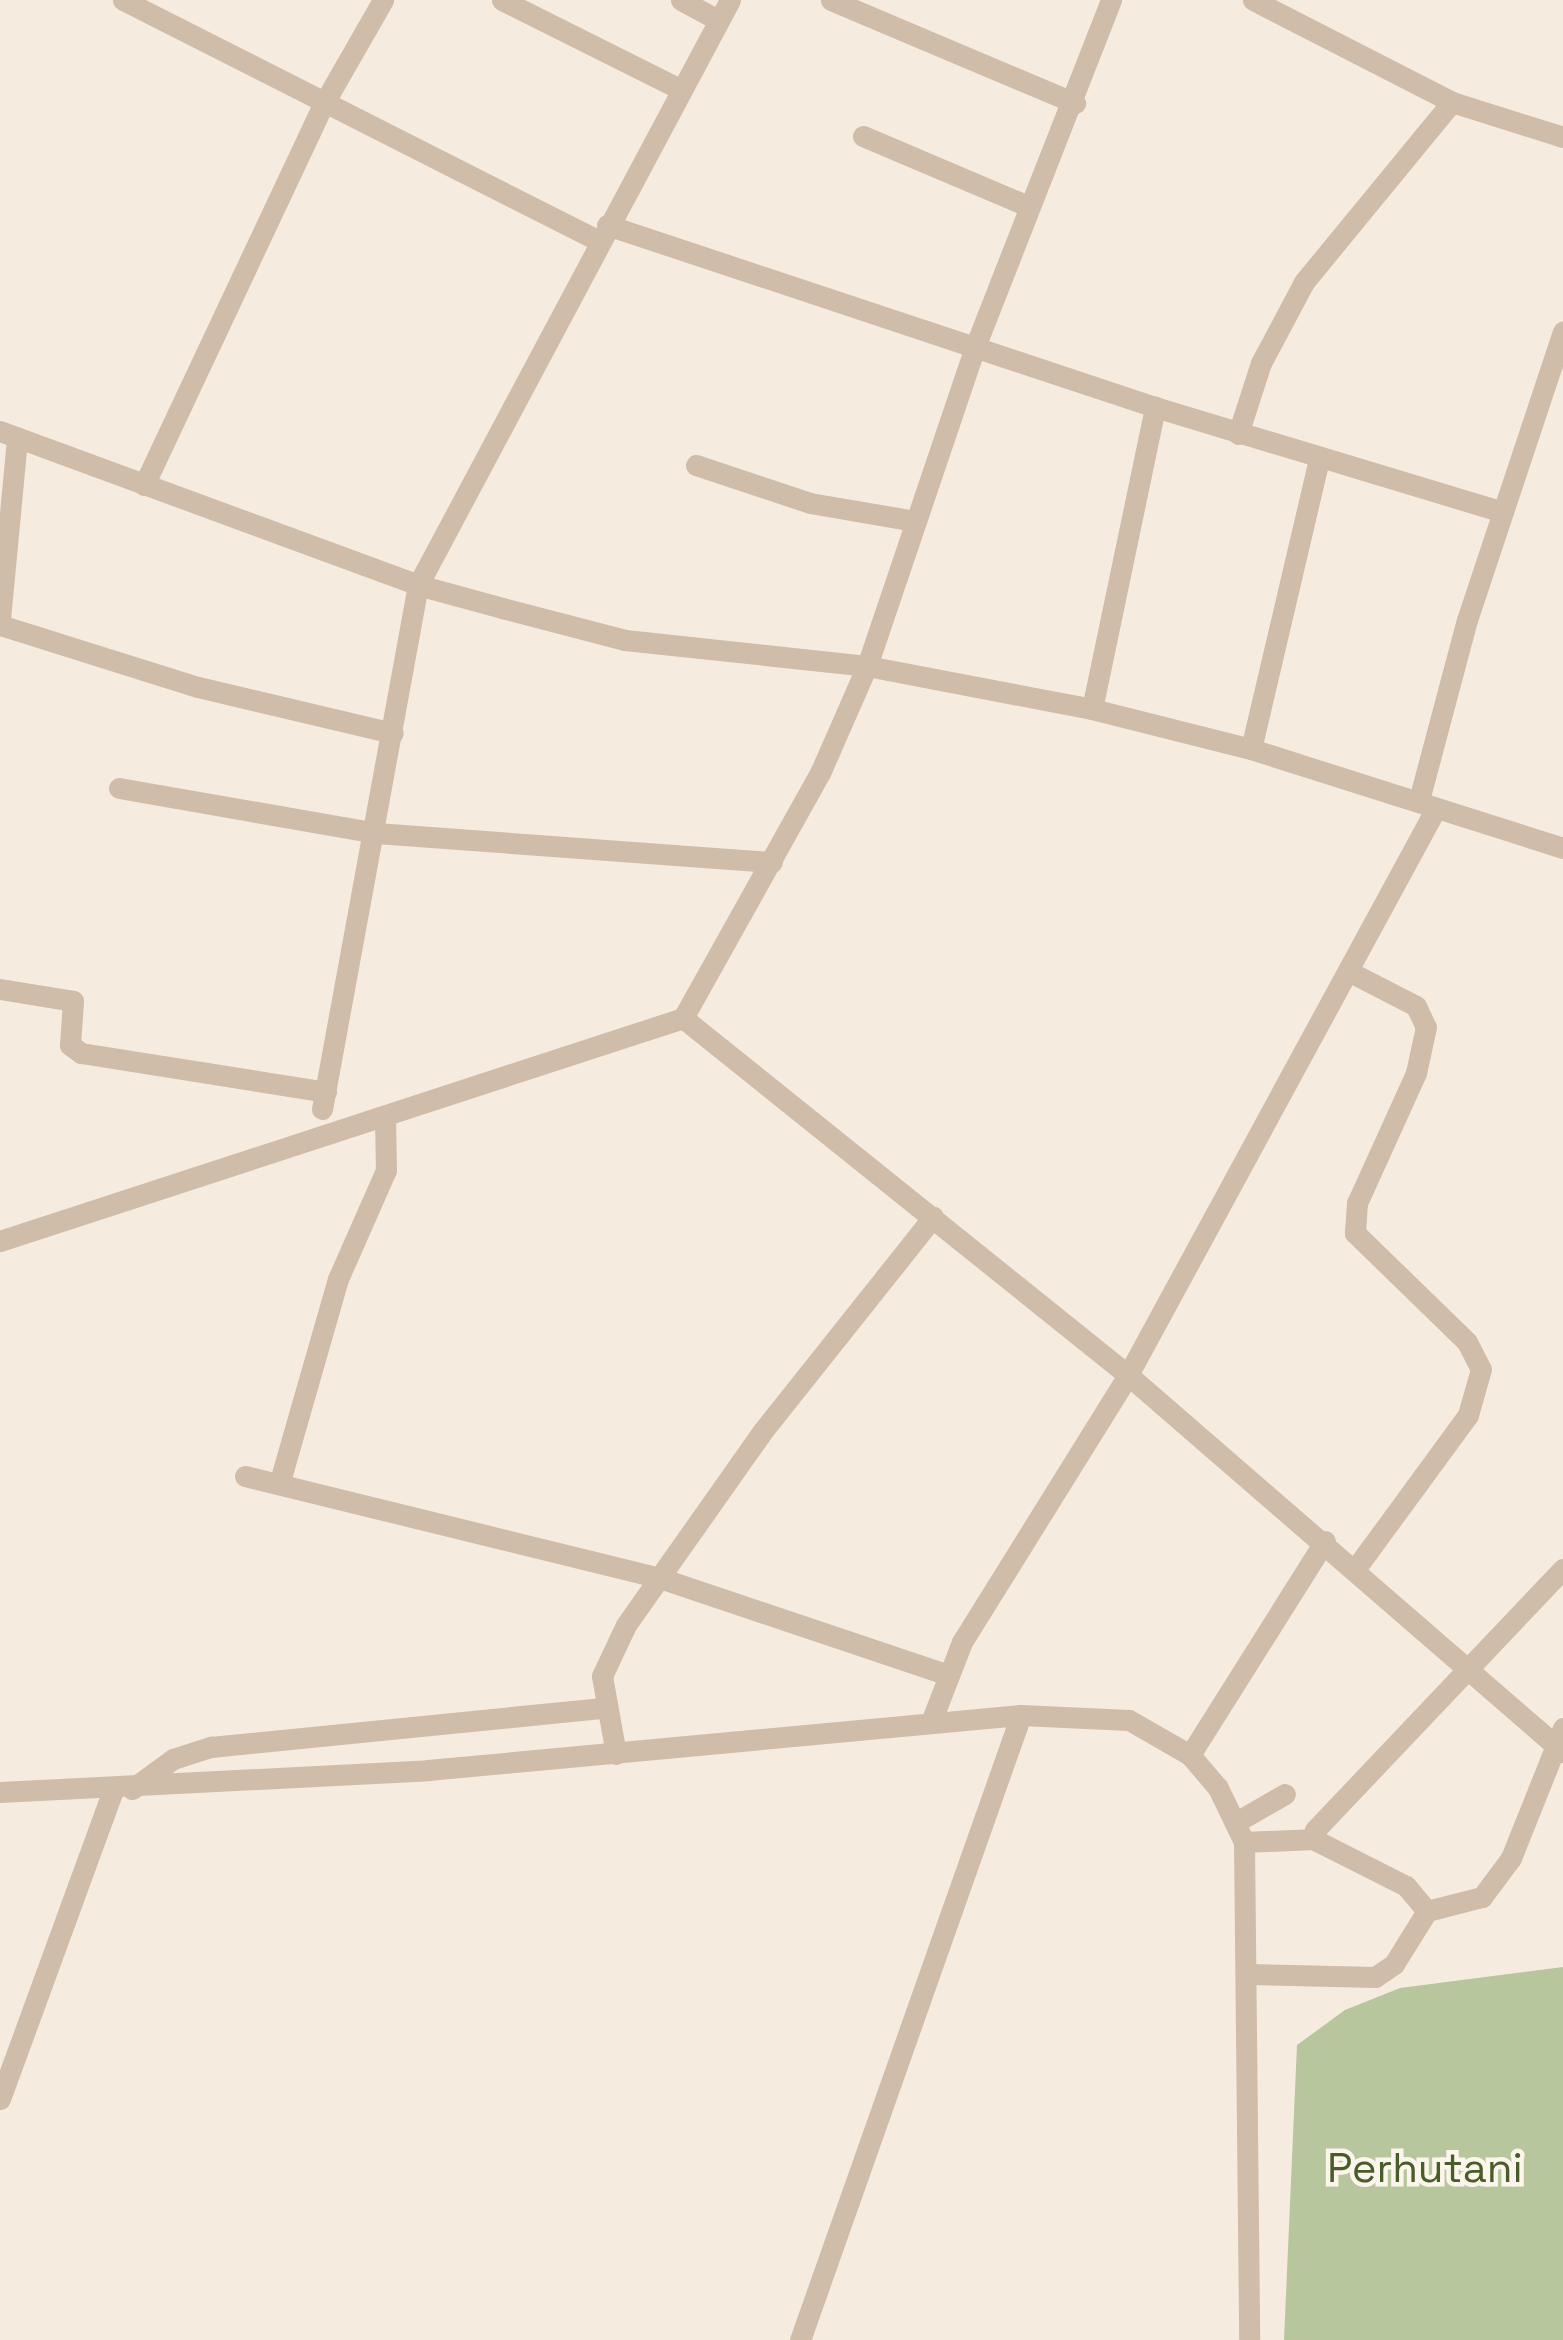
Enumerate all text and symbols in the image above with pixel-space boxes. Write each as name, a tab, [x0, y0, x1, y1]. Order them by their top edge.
park label: Perhutani	[1327, 2143, 1523, 2193]

